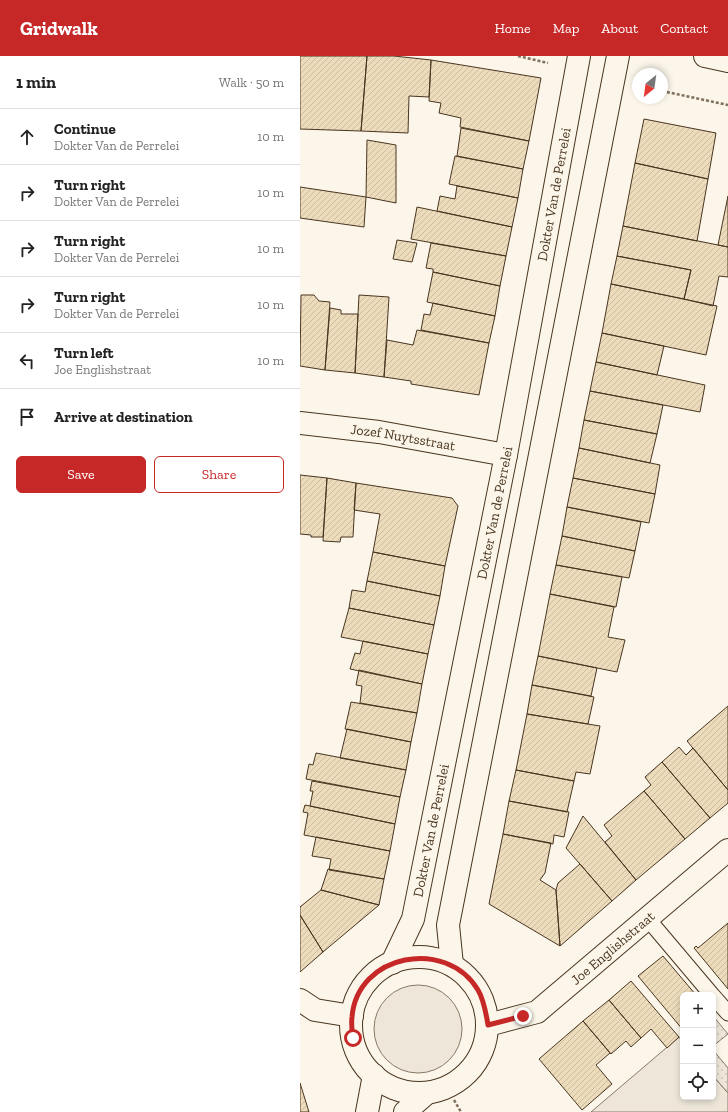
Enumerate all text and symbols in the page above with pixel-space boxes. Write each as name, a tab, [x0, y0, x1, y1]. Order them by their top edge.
text: Gridwalk	[20, 17, 98, 40]
text: Home	[495, 20, 531, 37]
text: Map	[553, 20, 579, 37]
text: About	[601, 20, 638, 37]
text: Contact	[660, 20, 708, 37]
north arrow	[632, 68, 668, 104]
text: 1 min	[16, 72, 56, 92]
text: Walk · 50 m	[219, 75, 284, 90]
text: Continue	[54, 120, 116, 138]
icon: ahead	[16, 126, 38, 148]
street label: Dokter Van de Perrelei	[534, 126, 575, 262]
text: 10 m	[257, 129, 284, 144]
text: Dokter Van de Perrelei	[54, 138, 179, 153]
text: Turn right	[54, 176, 125, 194]
icon: right	[16, 182, 38, 204]
text: 10 m	[257, 185, 284, 200]
text: Dokter Van de Perrelei	[54, 194, 179, 209]
text: Turn right	[54, 232, 125, 250]
icon: right	[16, 238, 38, 260]
text: 10 m	[257, 241, 284, 256]
text: Dokter Van de Perrelei	[54, 250, 179, 265]
text: Turn right	[54, 288, 125, 306]
icon: right	[16, 294, 38, 316]
text: 10 m	[257, 297, 284, 312]
text: Dokter Van de Perrelei	[54, 306, 179, 321]
text: Turn left	[54, 344, 114, 362]
icon: left	[16, 350, 38, 372]
text: 10 m	[257, 353, 284, 368]
text: Joe Englishstraat	[54, 362, 151, 377]
icon: arrive	[16, 406, 38, 428]
text: Arrive at destination	[54, 408, 193, 426]
street label: Jozef Nuytsstraat	[350, 421, 458, 455]
street label: Dokter Van de Perrelei	[473, 445, 516, 581]
button: Save	[16, 456, 146, 493]
button: Share	[154, 456, 284, 493]
street label: Dokter Van de Perrelei	[410, 763, 453, 899]
street label: Joe Englishstraat	[568, 907, 659, 988]
map controls	[680, 992, 716, 1100]
button: +	[680, 992, 716, 1028]
route end	[514, 1007, 532, 1025]
button: −	[680, 1028, 716, 1064]
route start	[344, 1029, 362, 1047]
button: locate	[680, 1064, 716, 1100]

